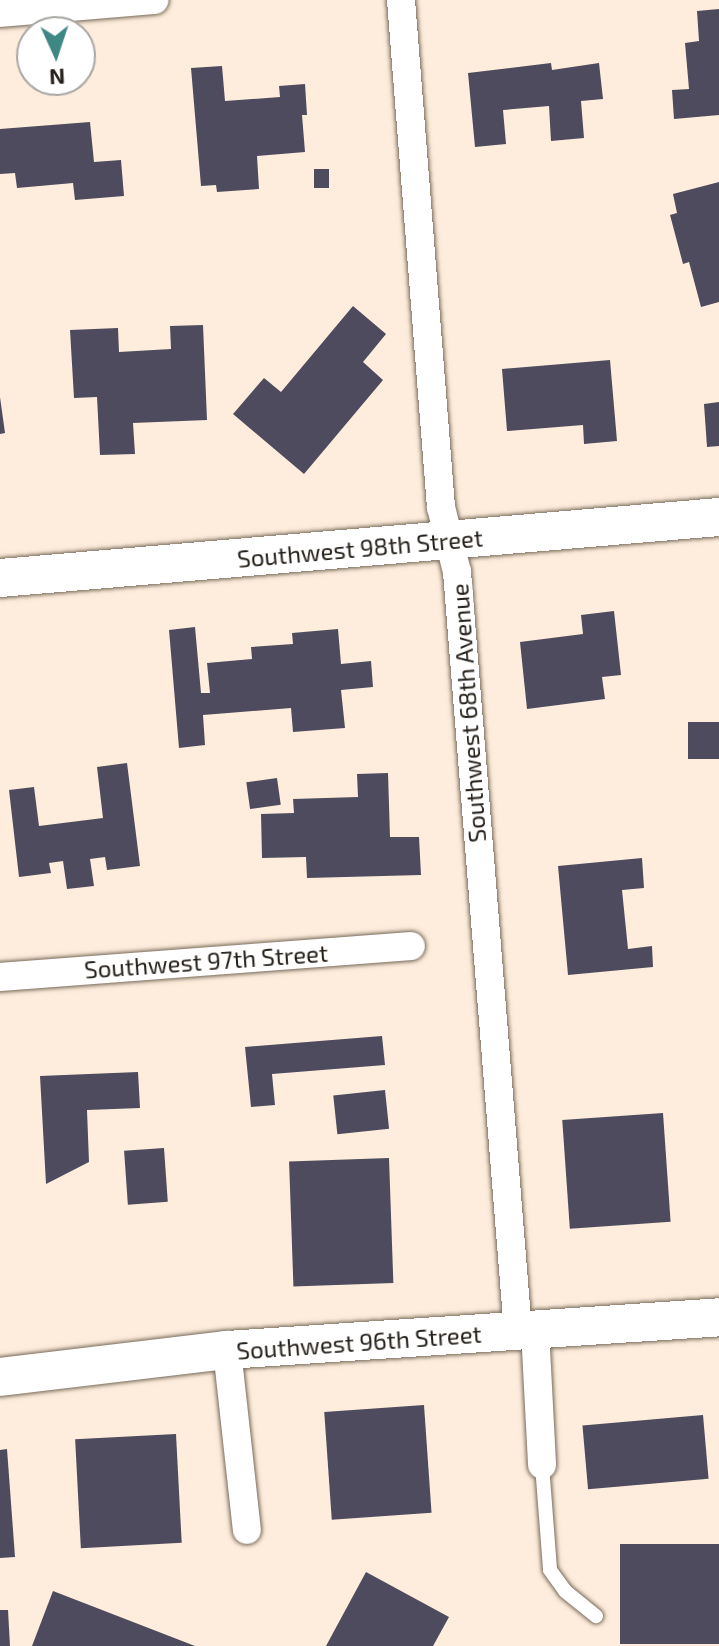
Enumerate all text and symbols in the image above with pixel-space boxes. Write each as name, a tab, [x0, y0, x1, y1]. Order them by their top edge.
north arrow	[16, 16, 96, 96]
text: N	[49, 65, 66, 91]
street label: Southwest 98th Street	[236, 523, 484, 573]
street label: Southwest 68th Avenue	[445, 582, 491, 844]
street label: Southwest 97th Street	[83, 938, 329, 984]
street label: Southwest 96th Street	[235, 1319, 483, 1365]

